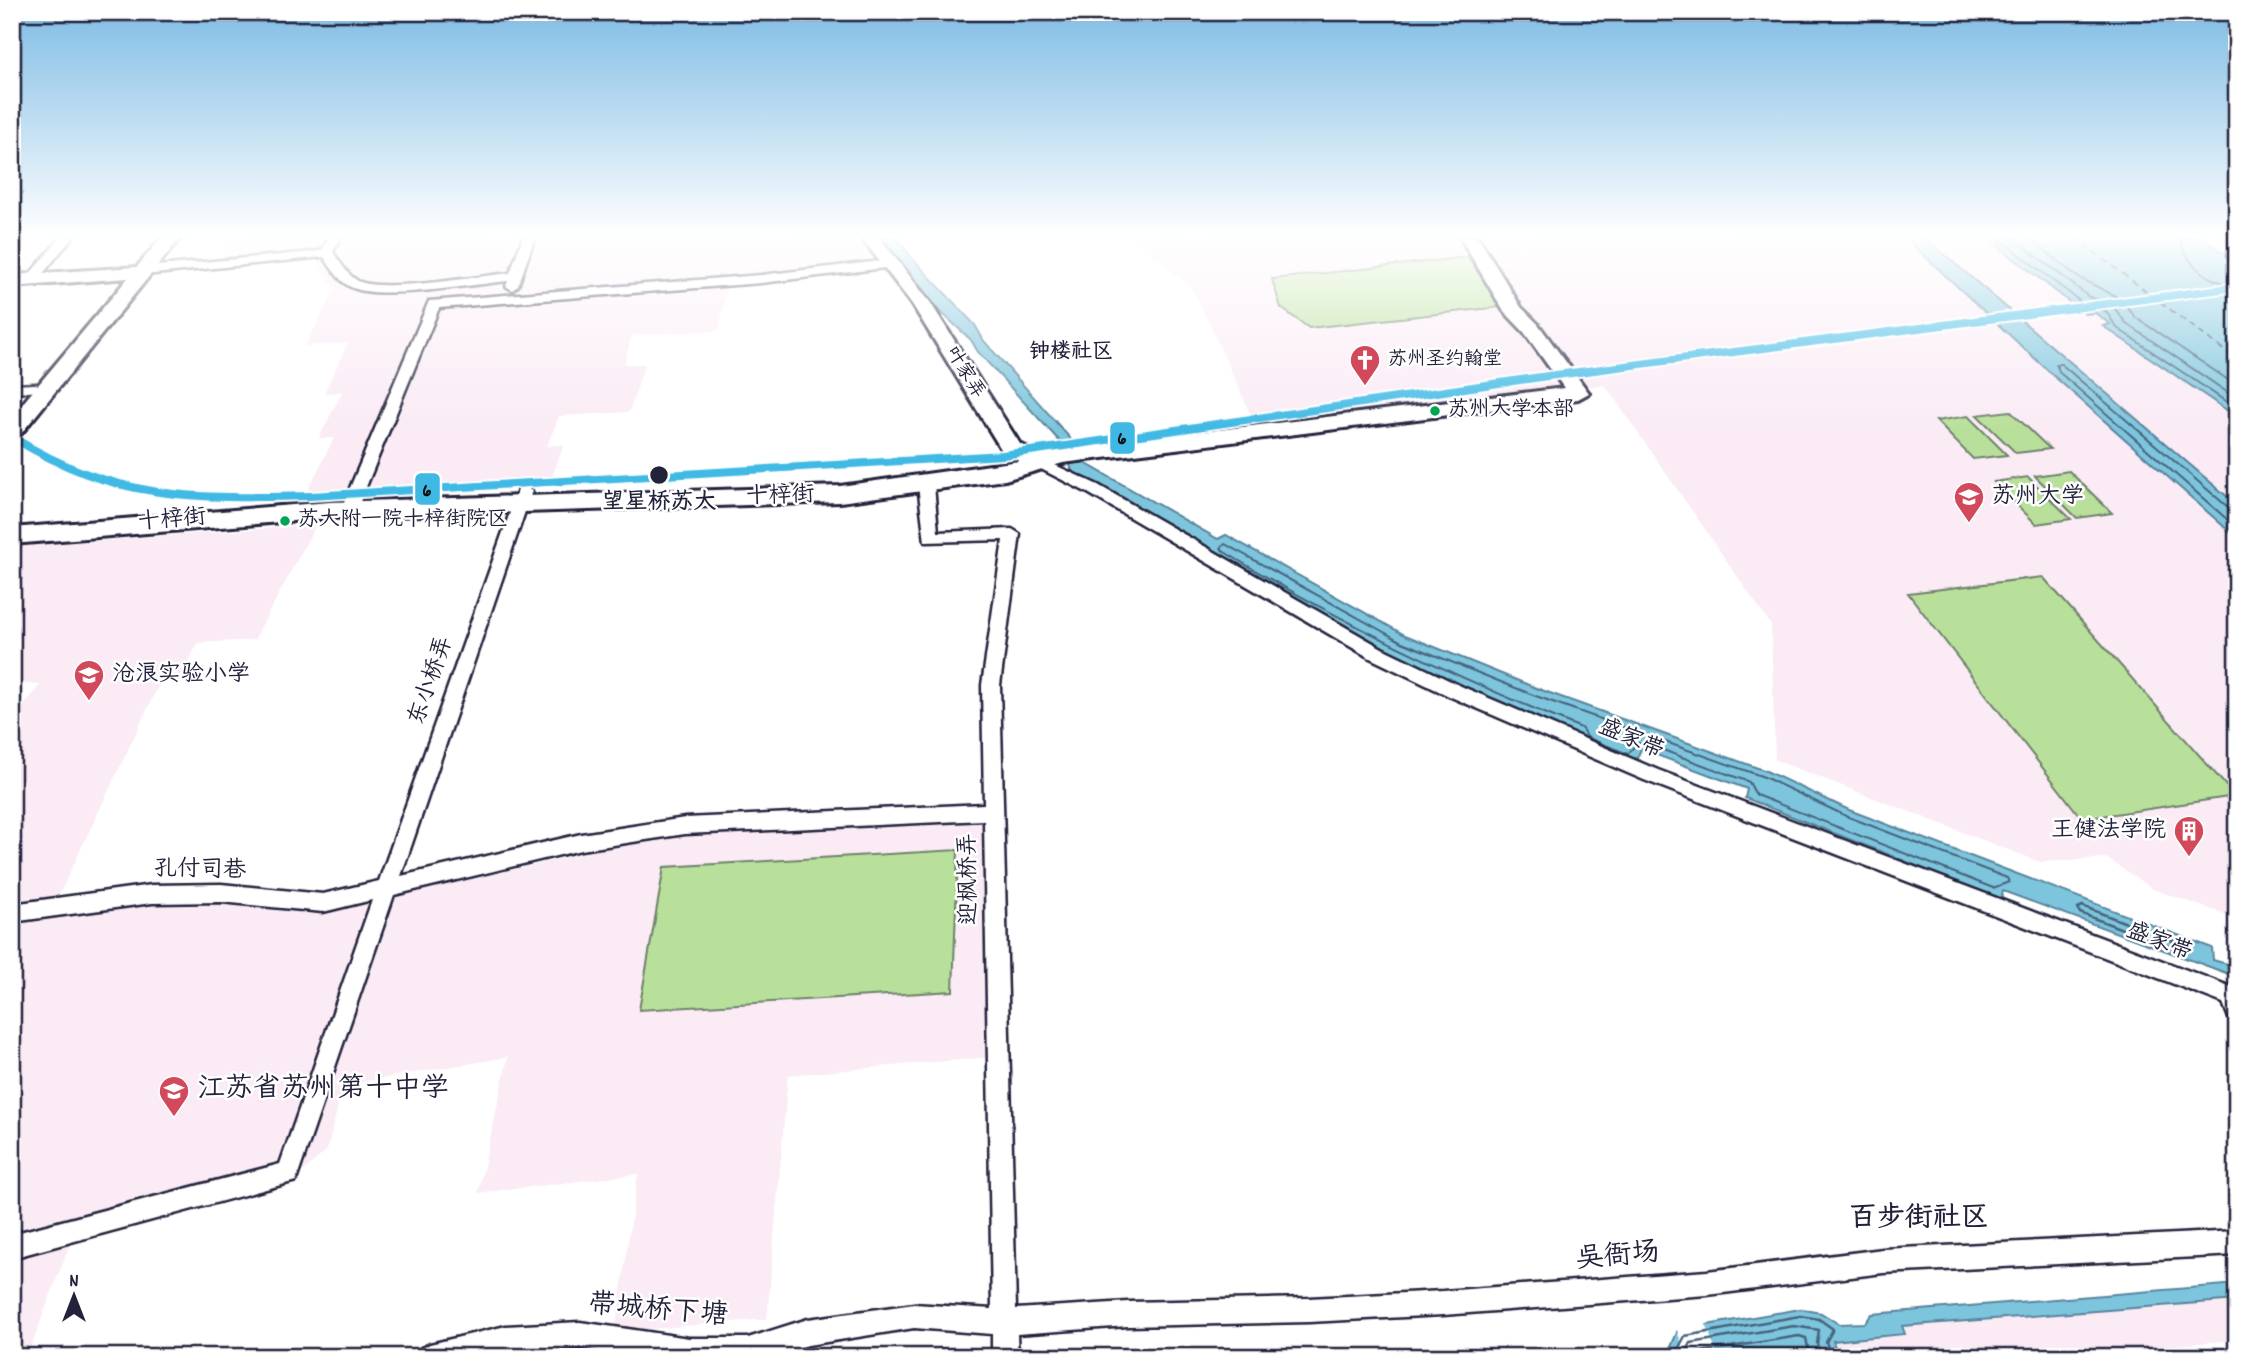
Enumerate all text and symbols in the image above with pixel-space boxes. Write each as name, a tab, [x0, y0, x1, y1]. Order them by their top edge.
district label: 钟楼社区	[1029, 338, 1113, 368]
street label: 叶家弄	[937, 342, 991, 404]
church icon: 苏州圣约翰堂	[1348, 343, 1382, 387]
place label: 苏州圣约翰堂	[1388, 347, 1502, 374]
place label: 苏州大学本部	[1448, 396, 1574, 426]
marker: 苏州大学本部	[1428, 404, 1442, 418]
line badge: 6	[1109, 421, 1136, 455]
text: 6	[1117, 427, 1127, 454]
marker: 望星桥苏大	[648, 464, 670, 486]
line badge: 6	[414, 472, 441, 506]
text: 6	[422, 479, 432, 506]
street label: 十梓街	[745, 479, 815, 515]
school or university icon: 苏州大学	[1952, 480, 1986, 524]
place label: 苏州大学	[1992, 481, 2084, 514]
place label: 望星桥苏大	[602, 487, 717, 520]
street label: 十梓街	[136, 502, 208, 540]
place label: 苏大附一院十梓街院区	[298, 506, 508, 536]
marker: 苏大附一院十梓街院区	[278, 514, 292, 528]
street label: 东小桥弄	[401, 632, 463, 730]
school or university icon: 沧浪实验小学	[72, 658, 106, 702]
place label: 沧浪实验小学	[112, 659, 250, 692]
street label: 盛家带	[1593, 711, 1669, 769]
building icon: 王健法学院	[2172, 814, 2206, 858]
place label: 王健法学院	[2051, 815, 2166, 848]
street label: 迎枫桥弄	[953, 833, 987, 925]
street label: 孔付司巷	[154, 854, 247, 888]
street label: 盛家带	[2121, 915, 2197, 971]
place label: 江苏省苏州第十中学	[197, 1071, 449, 1111]
school or university icon: 江苏省苏州第十中学	[157, 1074, 191, 1118]
district label: 百步街社区	[1849, 1200, 1989, 1240]
street label: 吴衙场	[1574, 1234, 1662, 1282]
north arrow	[38, 1260, 108, 1330]
text: N	[69, 1269, 79, 1296]
street label: 带城桥下塘	[587, 1286, 729, 1338]

